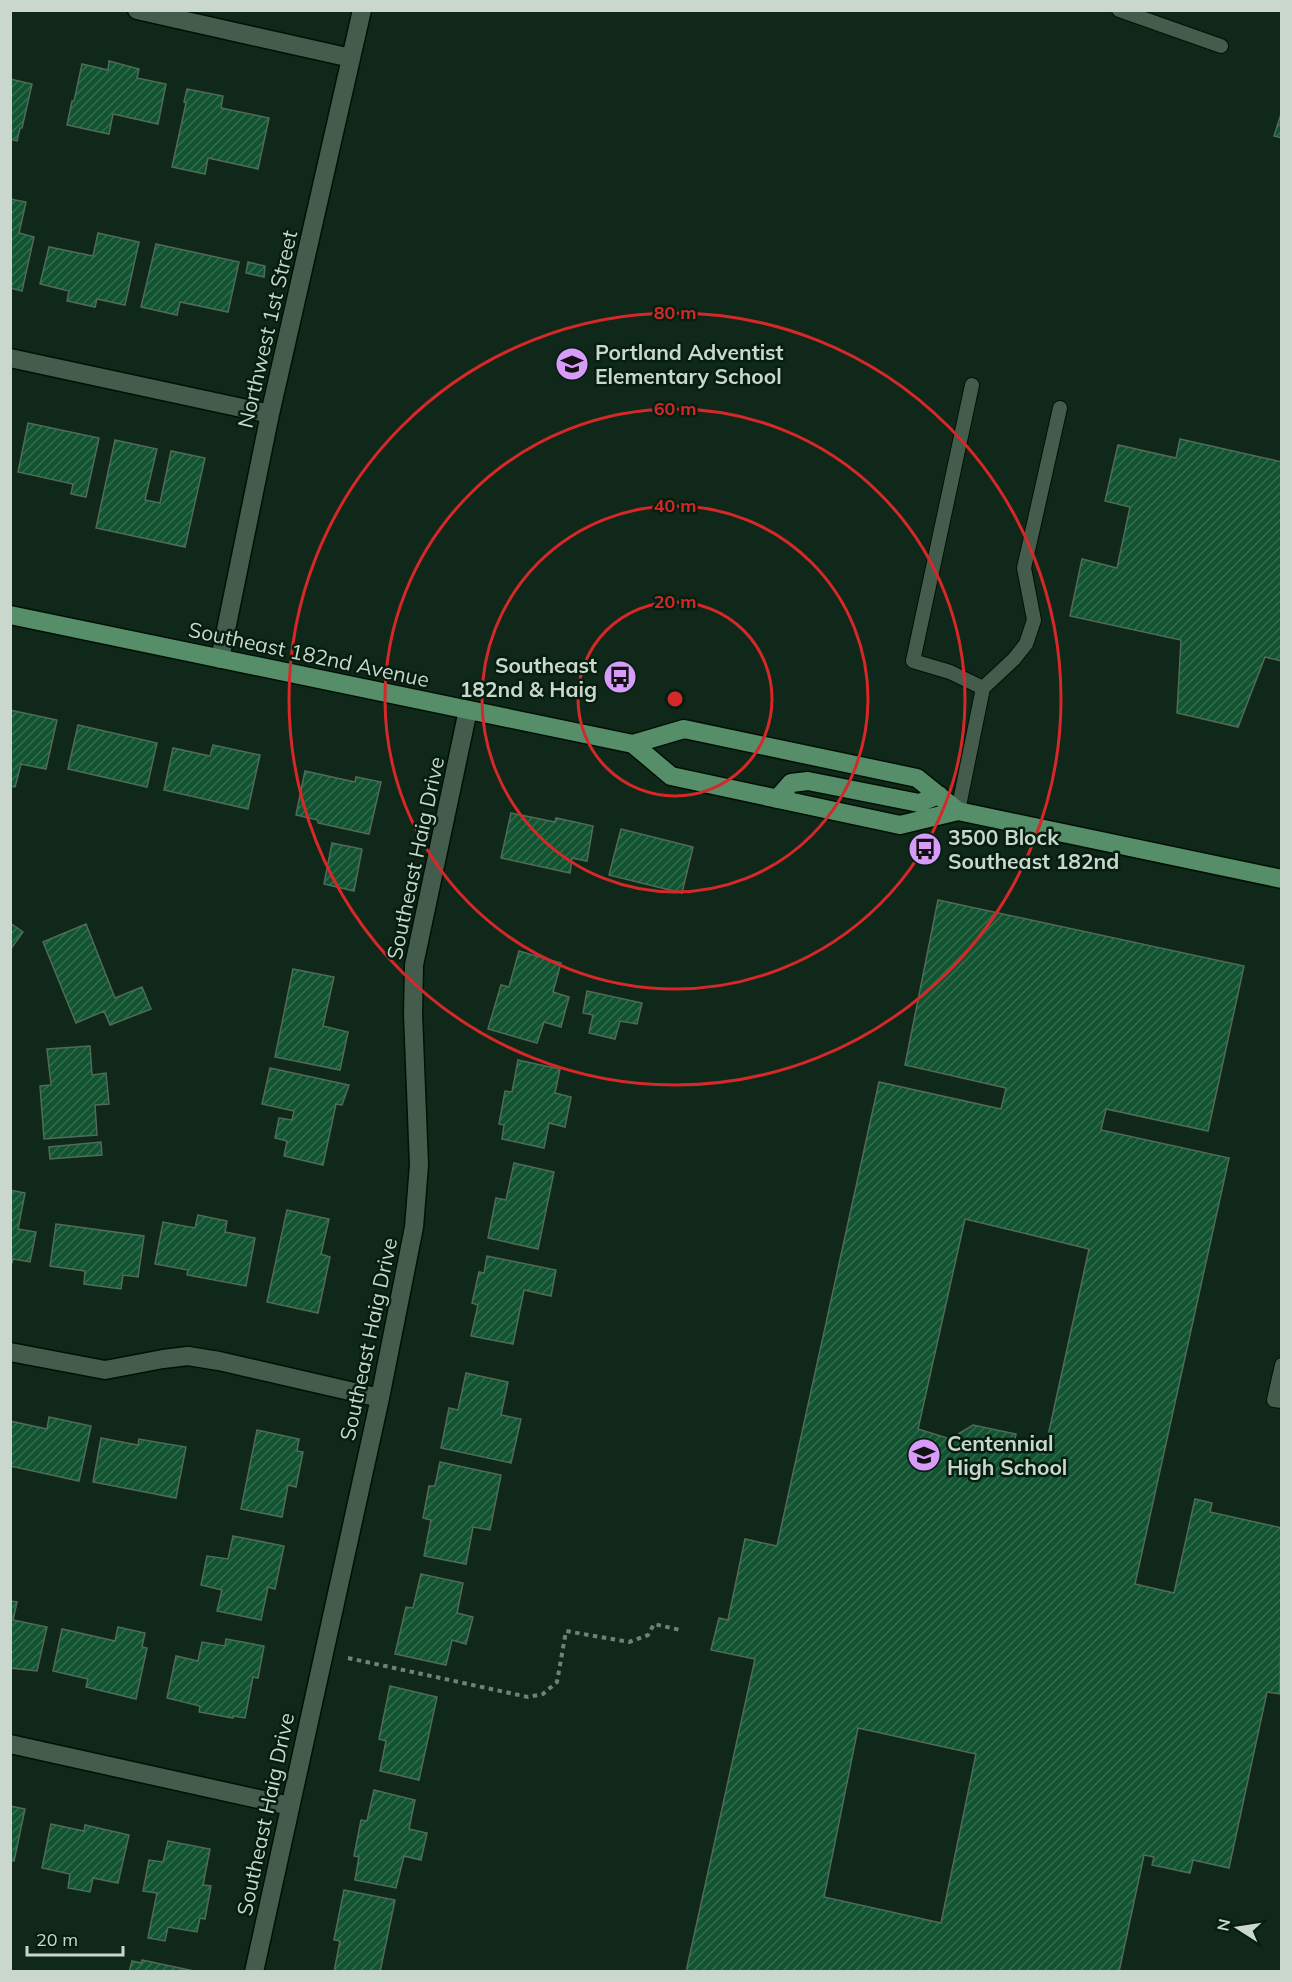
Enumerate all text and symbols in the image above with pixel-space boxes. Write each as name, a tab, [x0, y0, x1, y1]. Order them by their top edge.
street label: Northwest 1st Street	[232, 228, 302, 430]
text: 80 m	[654, 301, 696, 324]
place label: Portland Adventist Elementary School	[595, 339, 784, 389]
school or university icon: Portland Adventist Elementary School	[554, 346, 590, 382]
text: 60 m	[654, 397, 696, 420]
text: 40 m	[654, 494, 696, 517]
text: 20 m	[654, 590, 696, 613]
street label: Southeast 182nd Avenue	[186, 616, 432, 692]
place label: Southeast 182nd & Haig	[460, 652, 597, 702]
bus stop icon: Southeast 182nd & Haig	[602, 659, 638, 695]
centre of rings	[665, 689, 685, 709]
street label: Southeast Haig Drive	[381, 754, 449, 962]
place label: 3500 Block Southeast 182nd	[948, 824, 1119, 874]
bus stop icon: 3500 Block Southeast 182nd	[907, 831, 943, 867]
street label: Southeast Haig Drive	[334, 1235, 402, 1443]
place label: Centennial High School	[947, 1430, 1067, 1480]
school or university icon: Centennial High School	[906, 1437, 942, 1473]
street label: Southeast Haig Drive	[231, 1710, 299, 1918]
north arrow	[1208, 1898, 1268, 1958]
text: N	[1212, 1917, 1234, 1933]
scale bar	[27, 1919, 123, 1957]
text: 20 m	[36, 1928, 78, 1951]

